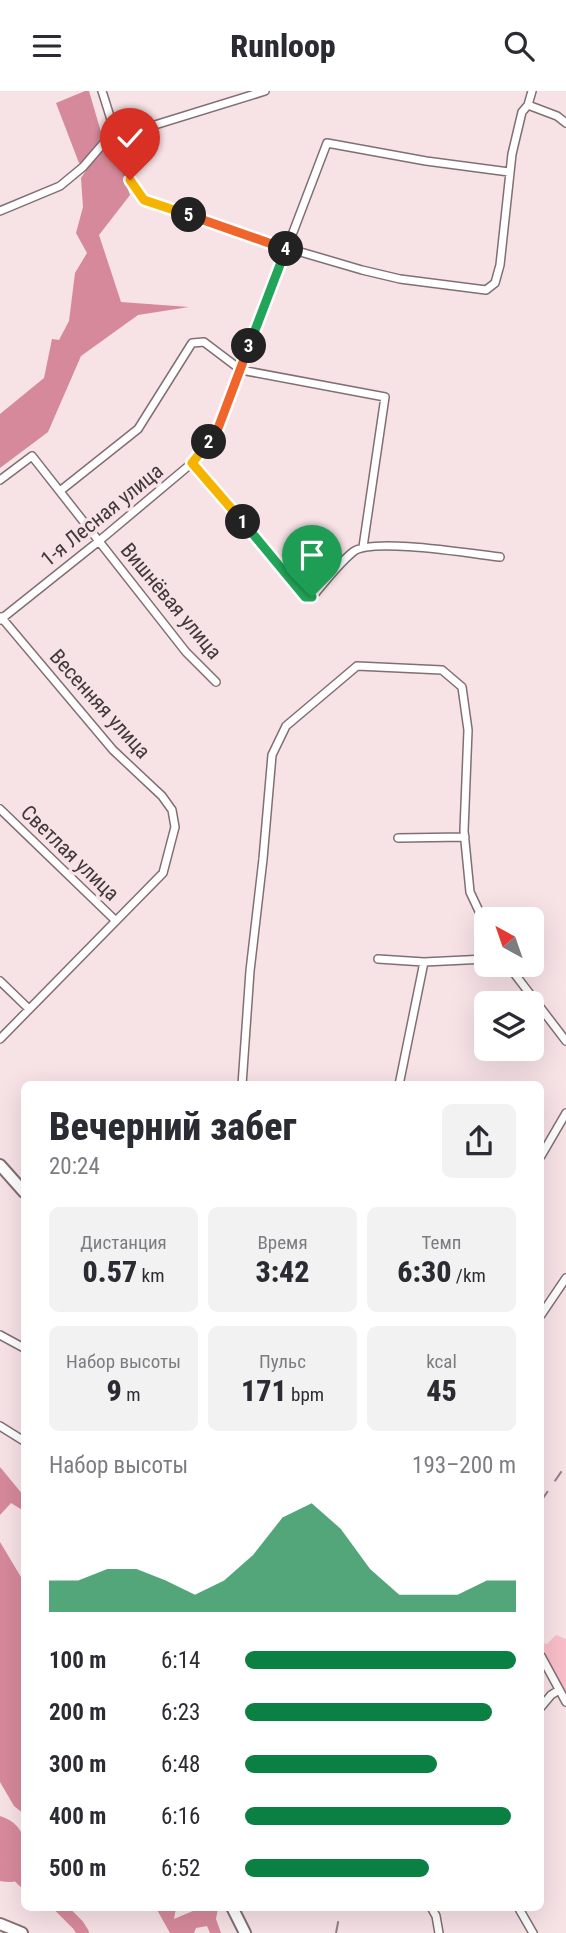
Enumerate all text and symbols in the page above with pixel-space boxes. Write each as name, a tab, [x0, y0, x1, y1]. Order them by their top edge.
icon: menu	[28, 27, 66, 65]
text: Runloop	[230, 27, 336, 65]
icon: search	[500, 27, 538, 65]
pin	[100, 108, 160, 180]
icon: check	[111, 119, 149, 157]
pin: 5	[172, 197, 206, 233]
text: 5	[184, 203, 193, 226]
pin: 4	[268, 231, 304, 267]
text: 4	[281, 237, 290, 260]
pin: 3	[232, 329, 266, 363]
text: 3	[244, 334, 253, 357]
pin: 2	[192, 425, 227, 459]
text: 2	[204, 430, 213, 453]
street label: 1-я Лесная улица	[36, 459, 168, 571]
pin: 1	[226, 505, 260, 539]
text: 1	[238, 510, 247, 533]
pin	[282, 525, 342, 597]
icon: arrive	[293, 536, 331, 574]
street label: Вишнёвая улица	[116, 538, 226, 664]
street label: Весенняя улица	[45, 645, 155, 763]
street label: Светлая улица	[16, 800, 124, 906]
north arrow	[474, 907, 544, 977]
map controls	[474, 907, 544, 1061]
button: layers	[474, 991, 544, 1061]
button: share	[442, 1104, 516, 1178]
text: Вечерний забег	[49, 1105, 297, 1149]
text: 20:24	[49, 1153, 100, 1180]
text: Дистанция	[80, 1231, 167, 1254]
text: Время	[257, 1231, 308, 1254]
text: Темп	[422, 1231, 461, 1254]
text: 0.57	[83, 1254, 137, 1289]
text: 3:42	[255, 1254, 310, 1289]
text: 6:30	[397, 1254, 451, 1289]
text: km	[137, 1264, 164, 1287]
text: /km	[451, 1264, 486, 1287]
text: Набор высоты	[66, 1350, 181, 1373]
text: Пульс	[259, 1350, 306, 1373]
text: kcal	[426, 1350, 457, 1373]
text: 9	[107, 1373, 122, 1408]
text: 171	[241, 1373, 287, 1408]
text: 45	[426, 1373, 457, 1408]
text: m	[122, 1383, 140, 1406]
text: bpm	[287, 1383, 324, 1406]
text: Набор высоты	[49, 1452, 188, 1479]
text: 193–200 m	[412, 1452, 516, 1479]
text: 100 m	[49, 1647, 106, 1674]
text: 6:14	[161, 1647, 200, 1674]
text: 200 m	[49, 1699, 106, 1726]
text: 6:23	[161, 1699, 200, 1726]
text: 300 m	[49, 1751, 106, 1778]
text: 6:48	[161, 1751, 200, 1778]
text: 400 m	[49, 1803, 106, 1830]
text: 6:16	[161, 1803, 200, 1830]
text: 500 m	[49, 1855, 106, 1882]
text: 6:52	[161, 1855, 200, 1882]

